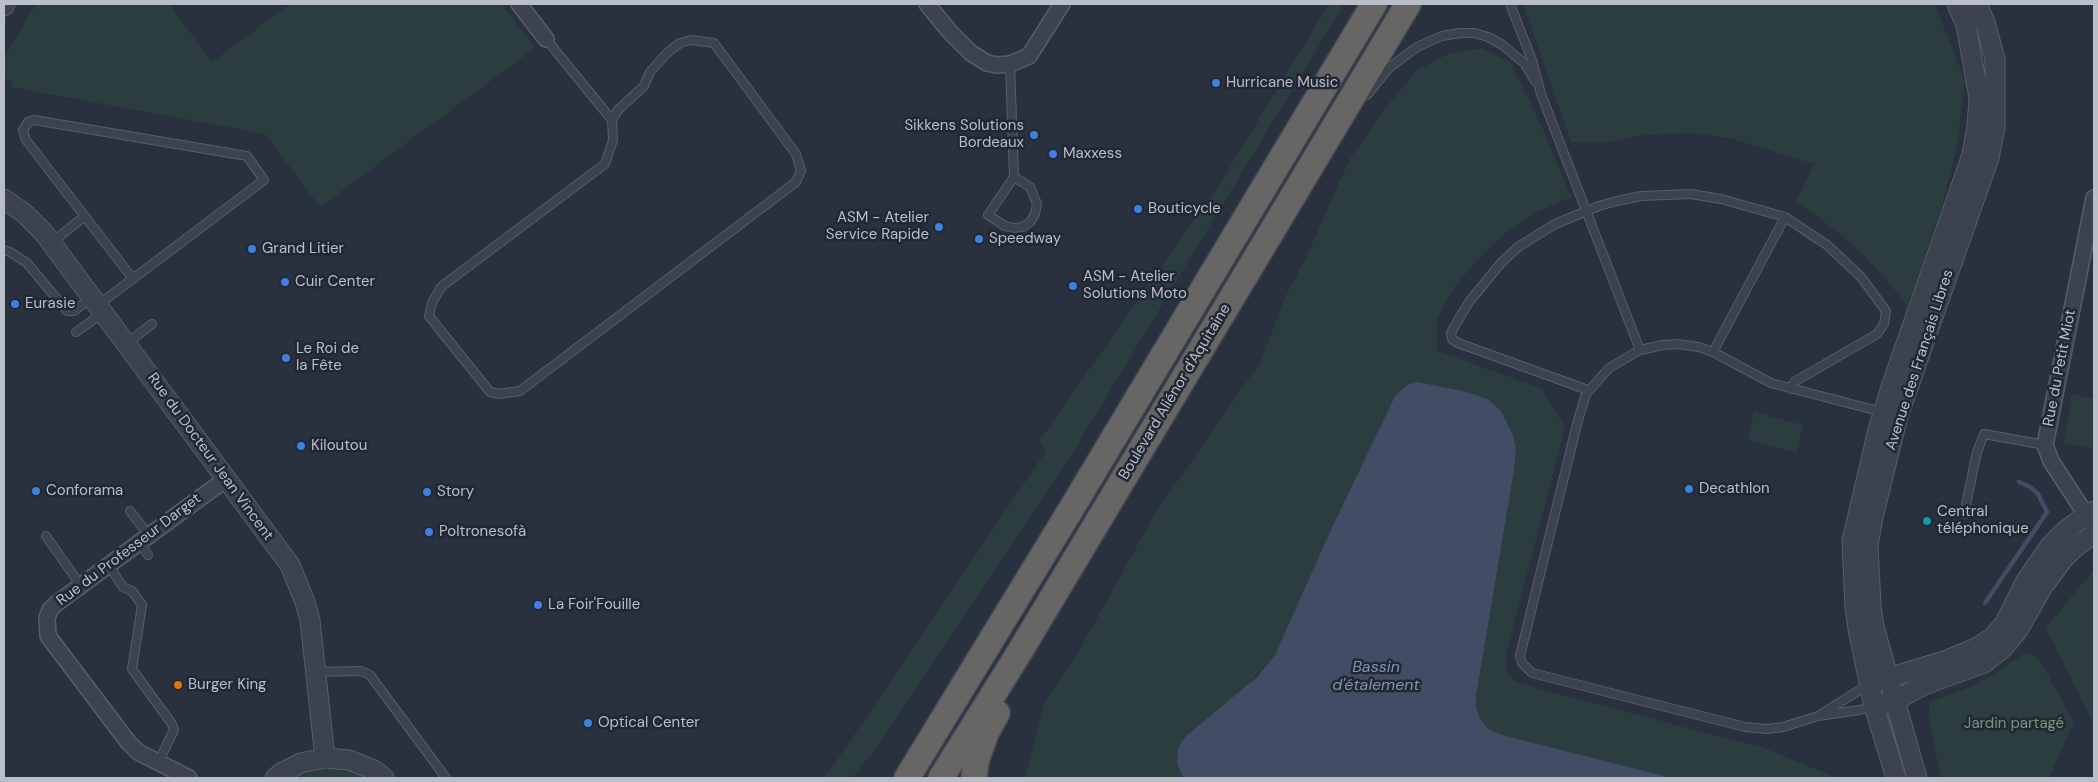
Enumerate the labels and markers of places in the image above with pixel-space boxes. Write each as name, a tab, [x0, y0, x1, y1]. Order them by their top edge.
place label: Hurricane Music	[1226, 74, 1338, 92]
marker: Hurricane Music	[1210, 77, 1222, 89]
place label: Sikkens Solutions Bordeaux	[904, 117, 1024, 152]
marker: Sikkens Solutions Bordeaux	[1028, 129, 1040, 141]
place label: Maxxess	[1063, 145, 1122, 163]
marker: Maxxess	[1047, 148, 1059, 160]
place label: Bouticycle	[1148, 200, 1221, 218]
marker: Bouticycle	[1132, 203, 1144, 215]
place label: ASM - Atelier Service Rapide	[826, 209, 929, 244]
marker: ASM - Atelier Service Rapide	[933, 221, 945, 233]
place label: Speedway	[989, 230, 1061, 248]
marker: Speedway	[973, 233, 985, 245]
place label: Grand Litier	[262, 240, 344, 258]
marker: Grand Litier	[246, 243, 258, 255]
place label: ASM - Atelier Solutions Moto	[1083, 268, 1187, 303]
place label: Cuir Center	[295, 273, 375, 291]
marker: Cuir Center	[279, 276, 291, 288]
marker: ASM - Atelier Solutions Moto	[1067, 280, 1079, 292]
place label: Eurasie	[25, 295, 75, 313]
marker: Eurasie	[9, 298, 21, 310]
place label: Le Roi de la Fête	[296, 340, 359, 375]
marker: Le Roi de la Fête	[280, 352, 292, 364]
place label: Kiloutou	[311, 437, 367, 455]
marker: Kiloutou	[295, 440, 307, 452]
place label: Decathlon	[1699, 480, 1770, 498]
place label: Conforama	[46, 482, 123, 500]
place label: Story	[437, 483, 474, 501]
marker: Decathlon	[1683, 483, 1695, 495]
marker: Conforama	[30, 485, 42, 497]
marker: Story	[421, 486, 433, 498]
place label: Central téléphonique	[1937, 503, 2029, 538]
marker: Central téléphonique	[1921, 515, 1933, 527]
place label: Poltronesofà	[439, 523, 526, 541]
marker: Poltronesofà	[423, 526, 435, 538]
place label: La Foir'Fouille	[548, 596, 640, 614]
marker: La Foir'Fouille	[532, 599, 544, 611]
place label: Burger King	[188, 676, 266, 694]
marker: Burger King	[172, 679, 184, 691]
place label: Optical Center	[598, 714, 700, 732]
marker: Optical Center	[582, 717, 594, 729]

